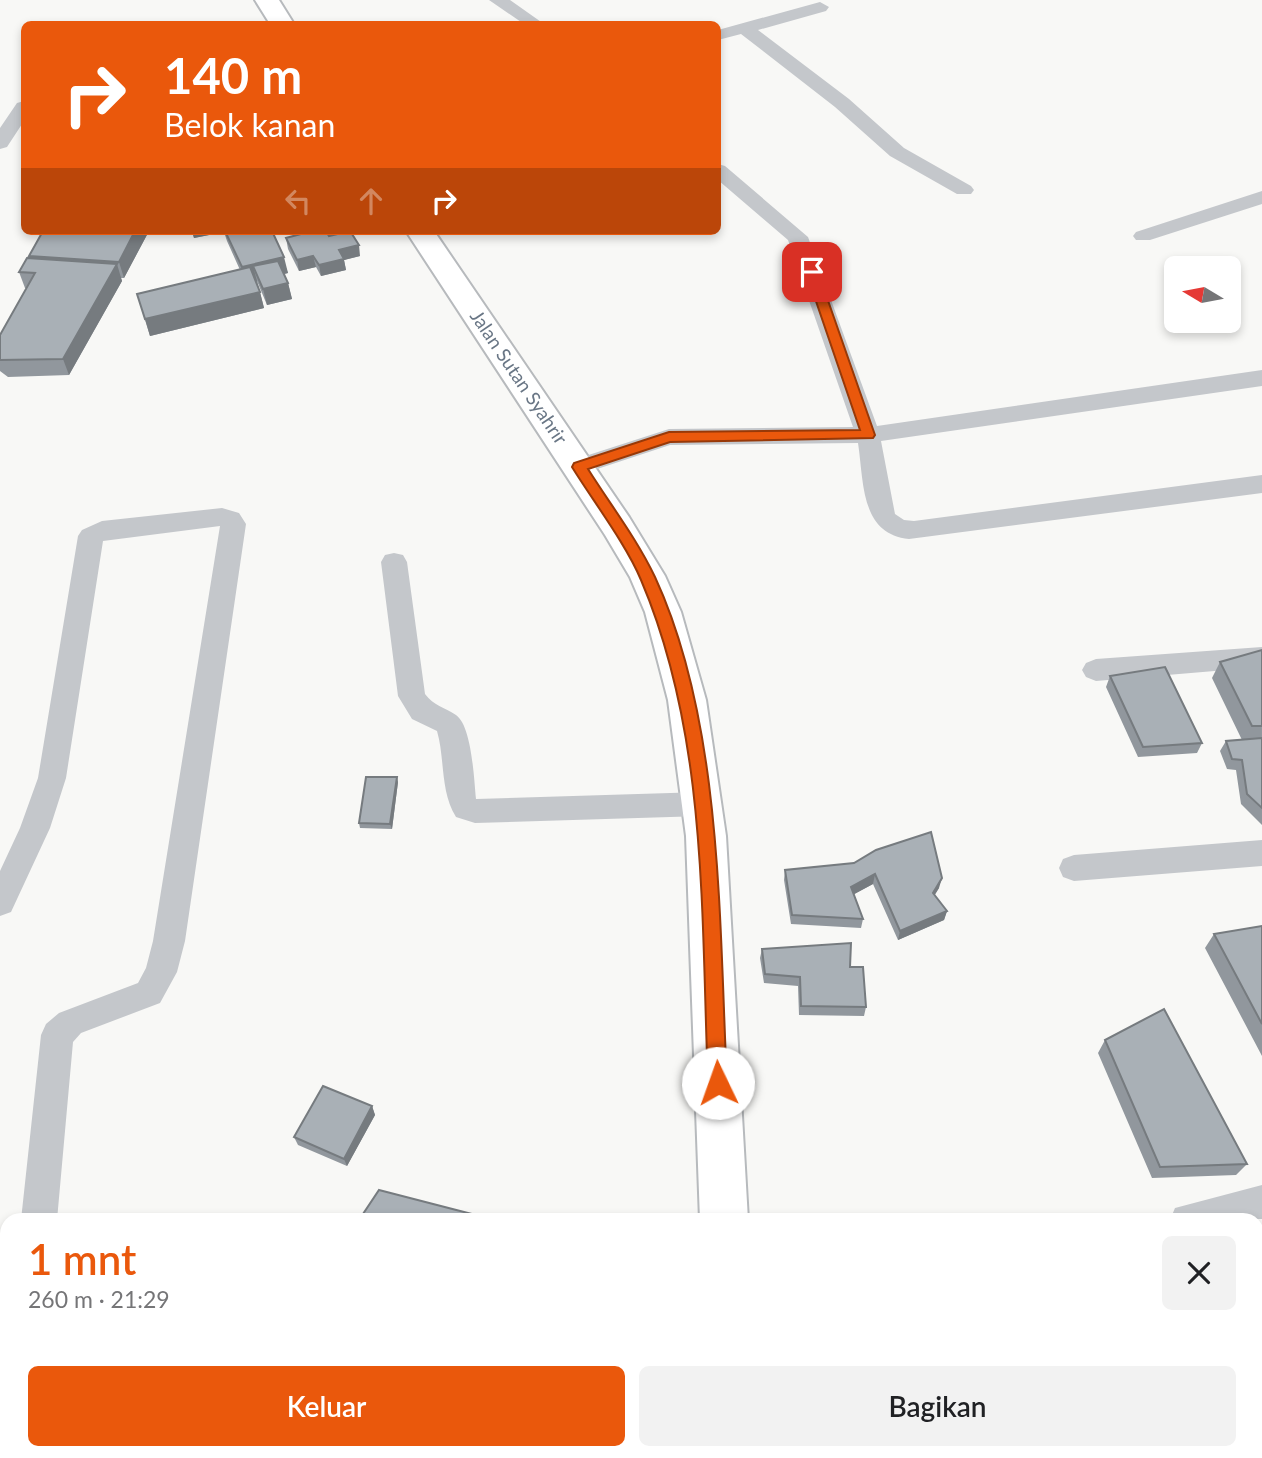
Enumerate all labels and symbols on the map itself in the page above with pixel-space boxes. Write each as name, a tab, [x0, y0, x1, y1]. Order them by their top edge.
pin	[782, 242, 842, 302]
north arrow	[1164, 256, 1241, 332]
street label: Jalan Sutan Syahrir	[466, 305, 573, 448]
position arrow	[681, 1046, 755, 1120]

